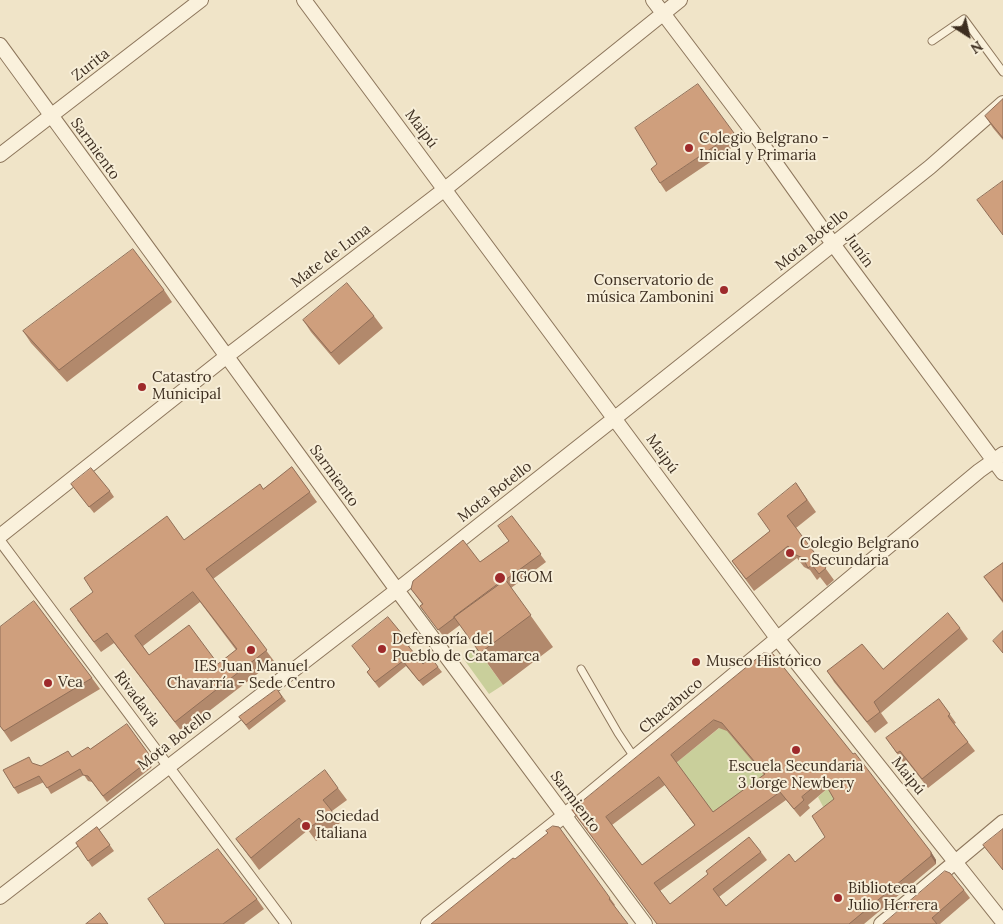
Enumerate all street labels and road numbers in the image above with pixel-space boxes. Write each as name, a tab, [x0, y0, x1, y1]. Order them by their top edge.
street label: Zurita	[69, 45, 113, 85]
street label: Maipú	[401, 106, 441, 152]
street label: Sarmiento	[67, 115, 123, 183]
street label: Mota Botello	[772, 205, 852, 275]
street label: Mate de Luna	[288, 220, 374, 292]
street label: Junín	[841, 231, 877, 271]
street label: Maipú	[642, 431, 682, 477]
street label: Sarmiento	[306, 442, 362, 510]
street label: Mota Botello	[454, 458, 536, 526]
street label: Rivadavia	[110, 668, 164, 730]
street label: Chacabuco	[636, 674, 706, 738]
street label: Mota Botello	[134, 706, 216, 774]
street label: Maipú	[887, 753, 929, 799]
street label: Sarmiento	[546, 768, 604, 836]

